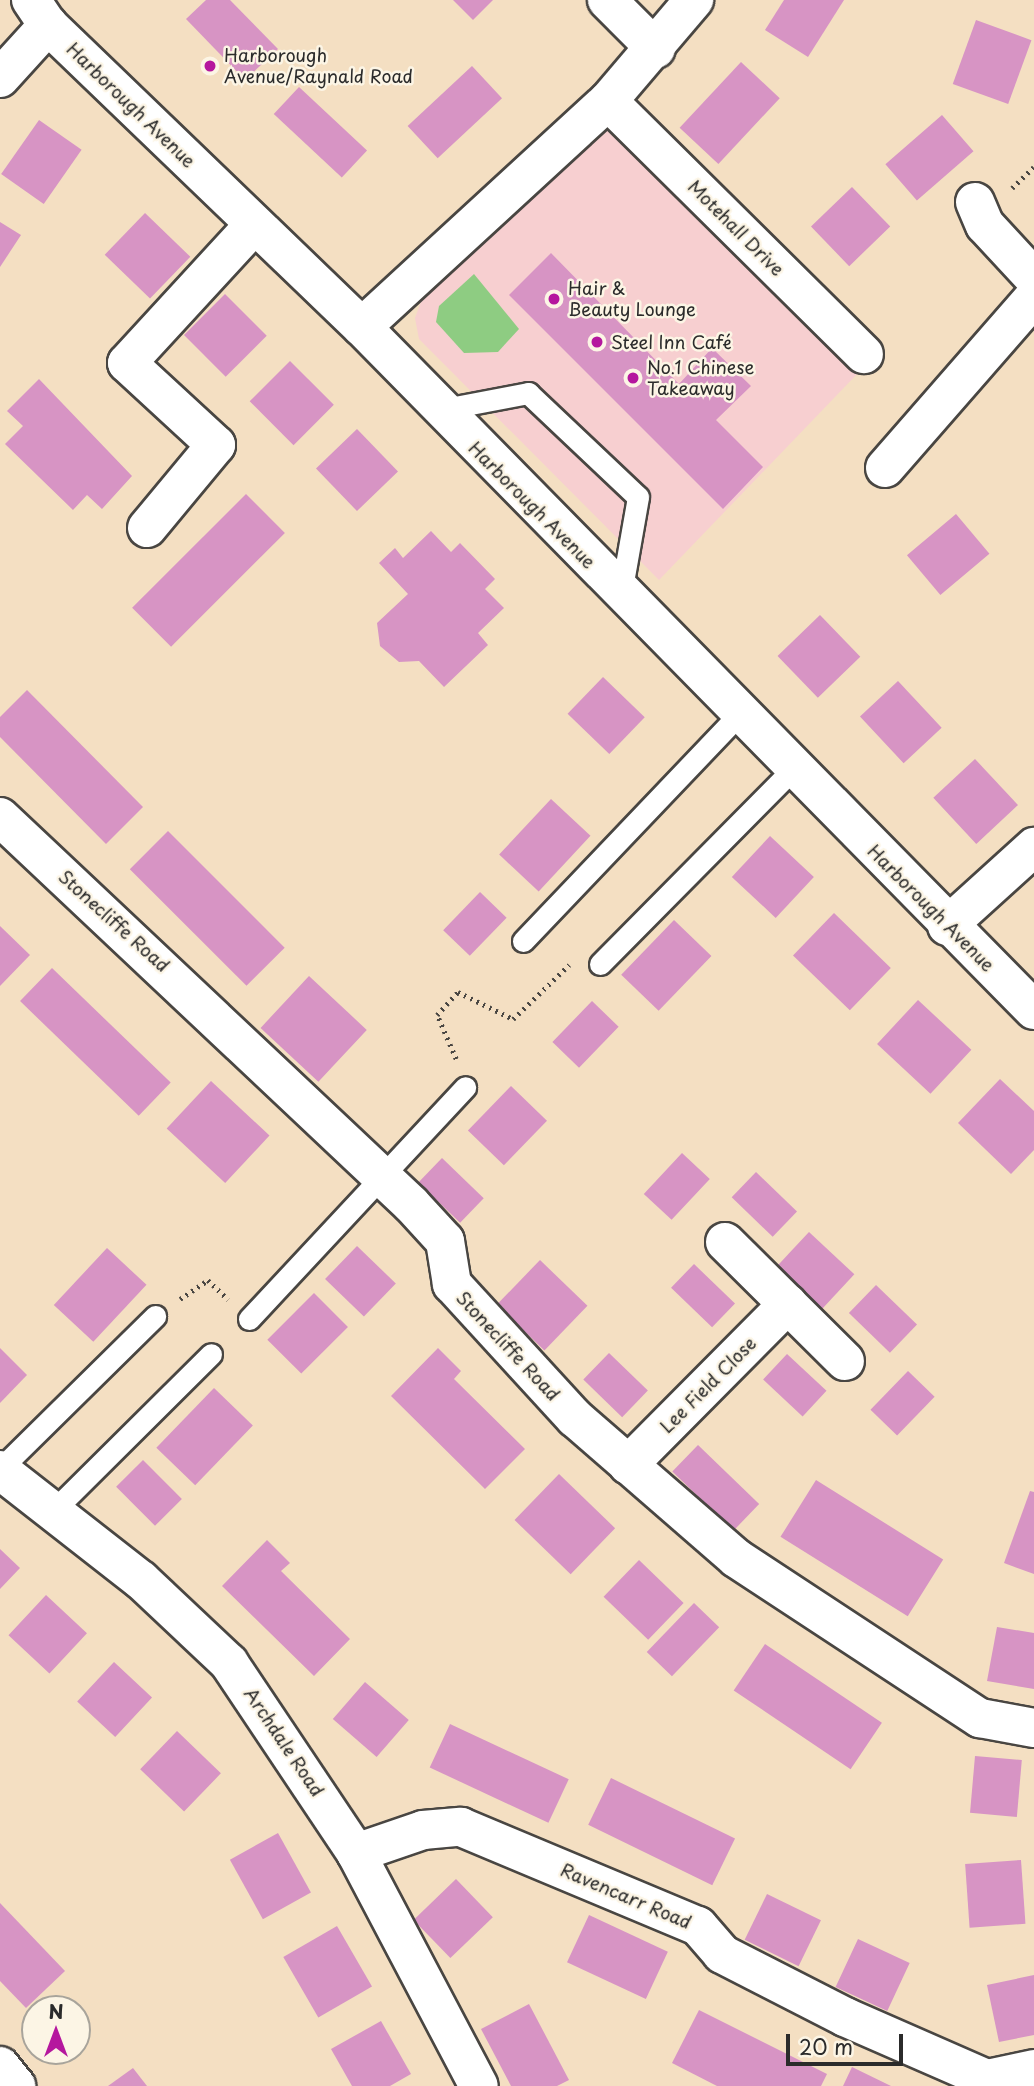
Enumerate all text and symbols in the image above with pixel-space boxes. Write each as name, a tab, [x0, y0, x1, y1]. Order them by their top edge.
street label: Harborough Avenue	[62, 38, 200, 172]
place label: Harborough Avenue/Raynald Road	[224, 45, 415, 88]
marker: Harborough Avenue/Raynald Road	[202, 58, 218, 74]
street label: Motehall Drive	[684, 176, 788, 280]
place label: Hair & Beauty Lounge	[568, 278, 697, 320]
marker: Hair & Beauty Lounge	[546, 291, 562, 307]
place label: Steel Inn Café	[611, 331, 734, 353]
marker: Steel Inn Café	[589, 334, 605, 350]
place label: No.1 Chinese Takeaway	[647, 357, 756, 400]
marker: No.1 Chinese Takeaway	[625, 370, 641, 386]
street label: Harborough Avenue	[464, 437, 600, 573]
street label: Harborough Avenue	[863, 840, 999, 976]
street label: Stonecliffe Road	[54, 866, 174, 976]
street label: Stonecliffe Road	[452, 1287, 564, 1405]
street label: Lee Field Close	[655, 1332, 761, 1438]
street label: Archdale Road	[239, 1683, 329, 1801]
street label: Ravencarr Road	[558, 1859, 694, 1933]
north arrow	[21, 1995, 91, 2065]
text: N	[48, 1997, 64, 2025]
scale bar	[789, 2020, 906, 2064]
text: 20 m	[799, 2030, 853, 2062]

